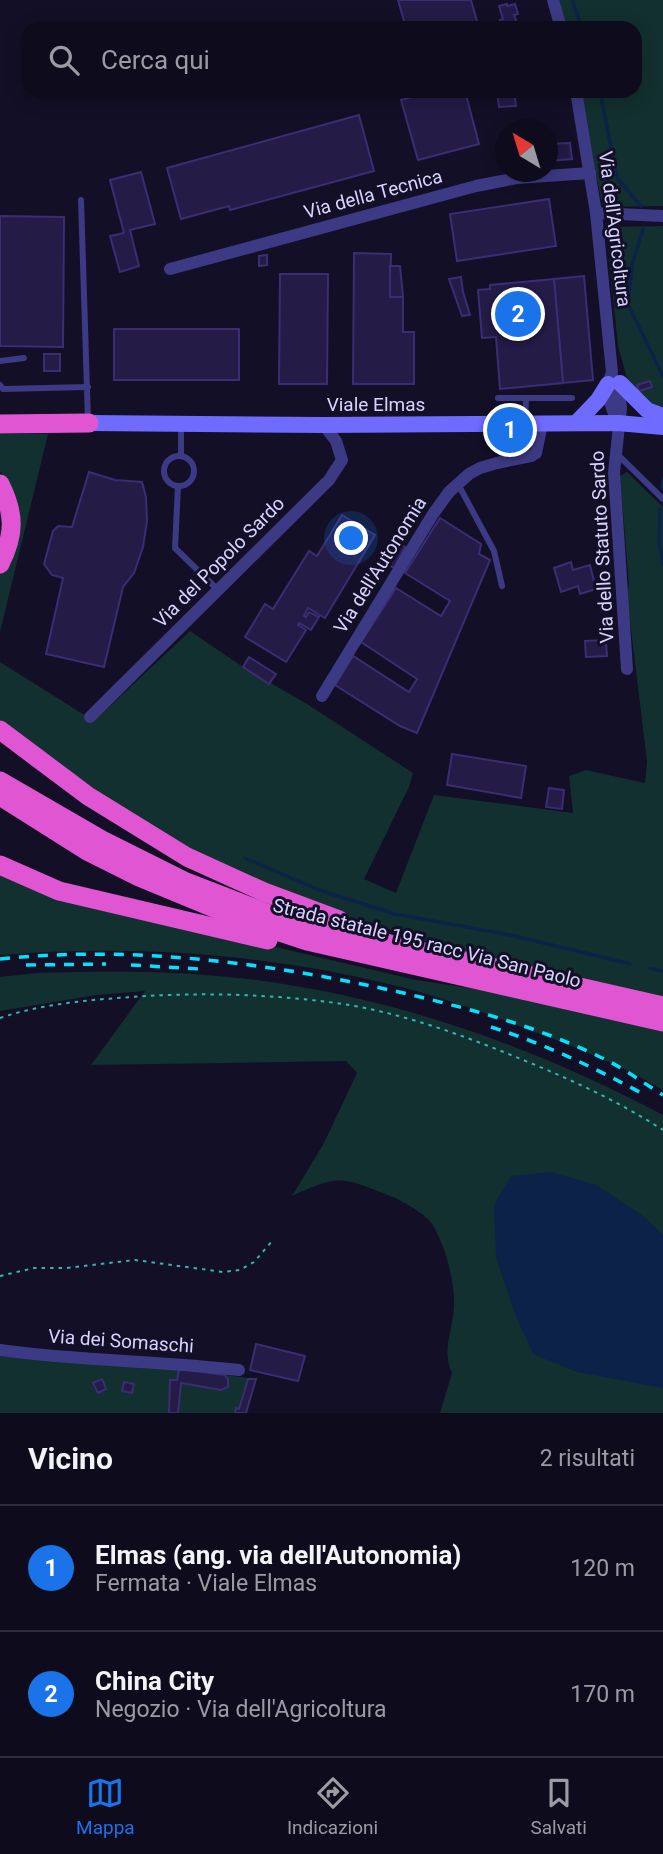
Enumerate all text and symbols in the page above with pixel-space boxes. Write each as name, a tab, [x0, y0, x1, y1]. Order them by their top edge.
search box	[21, 21, 642, 98]
icon: search	[45, 41, 83, 79]
text: Cerca qui	[101, 45, 210, 75]
north arrow	[495, 119, 558, 182]
street label: Via dell'Agricoltura	[594, 150, 636, 308]
street label: Via della Tecnica	[301, 164, 445, 224]
pin: 2	[495, 288, 541, 340]
street label: Viale Elmas	[327, 393, 425, 416]
pin: 1	[487, 404, 533, 456]
street label: Via dello Statuto Sardo	[585, 450, 619, 644]
street label: Via del Popolo Sardo	[149, 492, 289, 632]
street label: Via dell'Autonomia	[329, 493, 431, 637]
your location	[334, 521, 368, 555]
street label: Strada statale 195 racc Via San Paolo	[271, 894, 583, 992]
street label: Via dei Somaschi	[47, 1324, 195, 1358]
text: Vicino	[28, 1441, 113, 1476]
text: 2 risultati	[540, 1445, 635, 1472]
text: Elmas (ang. via dell'Autonomia)	[95, 1540, 461, 1570]
text: 1	[44, 1555, 58, 1582]
text: 120 m	[570, 1555, 635, 1582]
text: Fermata · Viale Elmas	[95, 1570, 317, 1597]
text: China City	[95, 1666, 214, 1696]
text: 2	[44, 1681, 58, 1708]
text: 170 m	[570, 1681, 635, 1708]
text: Negozio · Via dell'Agricoltura	[95, 1696, 387, 1723]
tab: Mappa	[76, 1774, 135, 1839]
tab: Indicazioni	[287, 1774, 378, 1839]
tab: Salvati	[530, 1774, 587, 1839]

